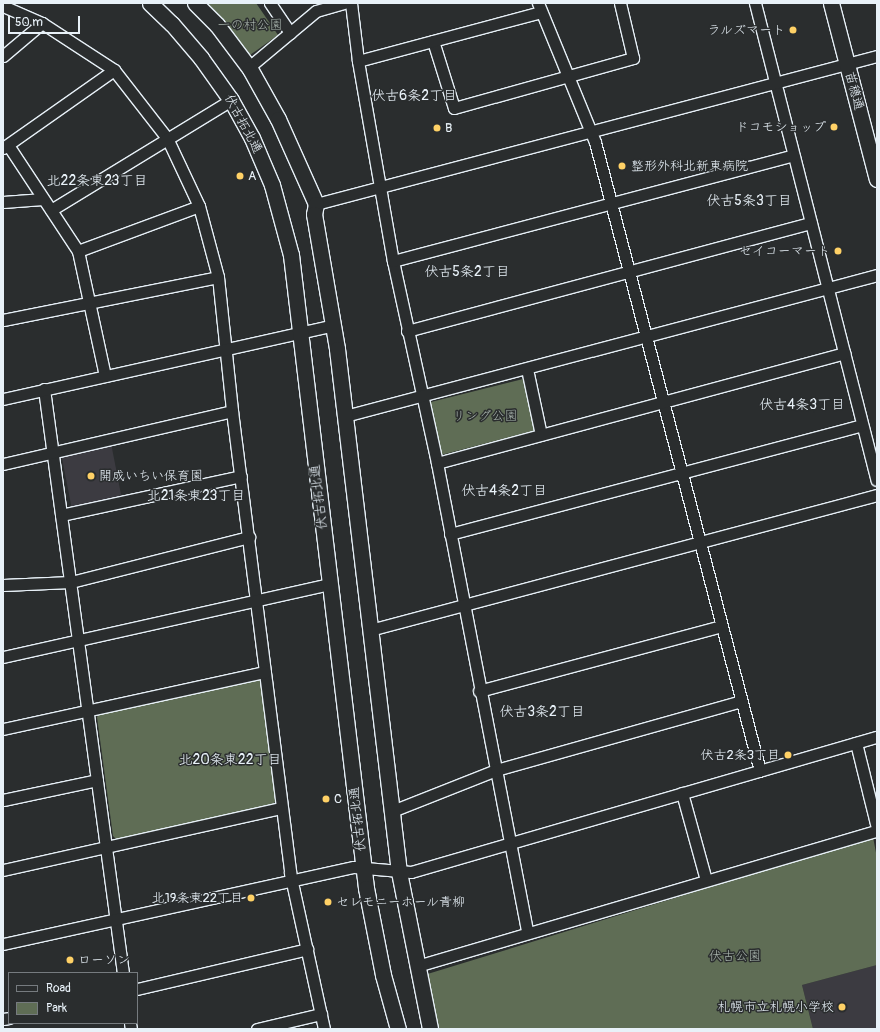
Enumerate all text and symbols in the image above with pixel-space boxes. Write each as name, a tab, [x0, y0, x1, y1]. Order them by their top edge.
scale bar	[10, 8, 82, 34]
text: 50 m	[15, 15, 43, 30]
park label: 一の村公園	[218, 17, 282, 33]
place label: ラルズマート	[707, 22, 785, 38]
marker: ラルズマート	[788, 25, 798, 35]
street label: 苗穂通	[841, 70, 867, 112]
district label: 伏古6条2丁目	[371, 88, 457, 104]
street label: 伏古拓北通	[221, 92, 265, 156]
place label: ドコモショップ	[735, 119, 826, 135]
place label: B	[445, 120, 452, 136]
marker: ドコモショップ	[829, 122, 839, 132]
marker: B	[432, 123, 442, 133]
place label: 整形外科北新東病院	[631, 158, 748, 174]
marker: 整形外科北新東病院	[616, 160, 628, 172]
place label: A	[248, 168, 256, 184]
marker: A	[235, 171, 245, 181]
district label: 北22条東23丁目	[47, 173, 147, 189]
district label: 伏古5条3丁目	[706, 193, 792, 209]
place label: セイコーマート	[739, 243, 830, 259]
marker: セイコーマート	[833, 246, 843, 256]
district label: 伏古5条2丁目	[424, 264, 510, 280]
district label: 伏古4条3丁目	[759, 397, 845, 413]
park label: リング公園	[453, 408, 517, 424]
street label: 伏古拓北通	[307, 464, 331, 530]
place label: 開成いちい保育園	[99, 468, 203, 484]
marker: 開成いちい保育園	[86, 471, 96, 481]
district label: 伏古4条2丁目	[461, 483, 547, 499]
district label: 北21条東23丁目	[147, 488, 245, 504]
district label: 伏古3条2丁目	[499, 704, 585, 720]
place label: 伏古2条3丁目	[700, 747, 780, 763]
marker: 伏古2条3丁目	[783, 750, 793, 760]
district label: 北20条東22丁目	[178, 752, 282, 768]
street label: 伏古拓北通	[347, 786, 369, 852]
place label: C	[334, 791, 342, 807]
marker: C	[321, 794, 331, 804]
place label: 北19条東22丁目	[152, 890, 243, 906]
marker: 北19条東22丁目	[246, 893, 256, 903]
place label: セレモニーホール青柳	[336, 894, 466, 910]
marker: セレモニーホール青柳	[323, 897, 333, 907]
park label: 伏古公園	[709, 948, 761, 964]
place label: ローソン	[78, 952, 130, 968]
marker: ローソン	[65, 955, 75, 965]
legend	[8, 972, 138, 1024]
text: Road	[46, 981, 71, 996]
place label: 札幌市立札幌小学校	[717, 999, 834, 1015]
text: Park	[46, 1001, 67, 1016]
marker: 札幌市立札幌小学校	[837, 1002, 847, 1012]

